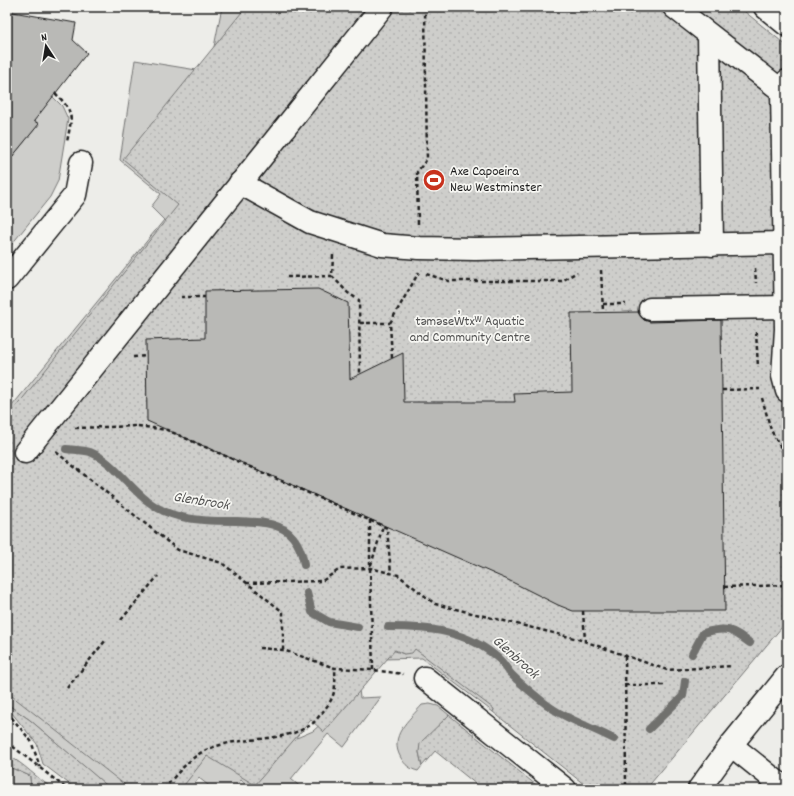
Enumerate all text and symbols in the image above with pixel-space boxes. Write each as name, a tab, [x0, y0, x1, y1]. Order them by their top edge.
north arrow	[26, 26, 66, 66]
text: N	[40, 30, 49, 47]
place label: Axe Capoeira New Westminster	[450, 162, 542, 198]
sports icon: Axe Capoeira New Westminster	[421, 167, 447, 193]
park label: təməsew̓txʷ Aquatic and Community Centre	[410, 310, 530, 348]
water label: Glenbrook	[172, 487, 232, 518]
water label: Glenbrook	[487, 631, 545, 686]

